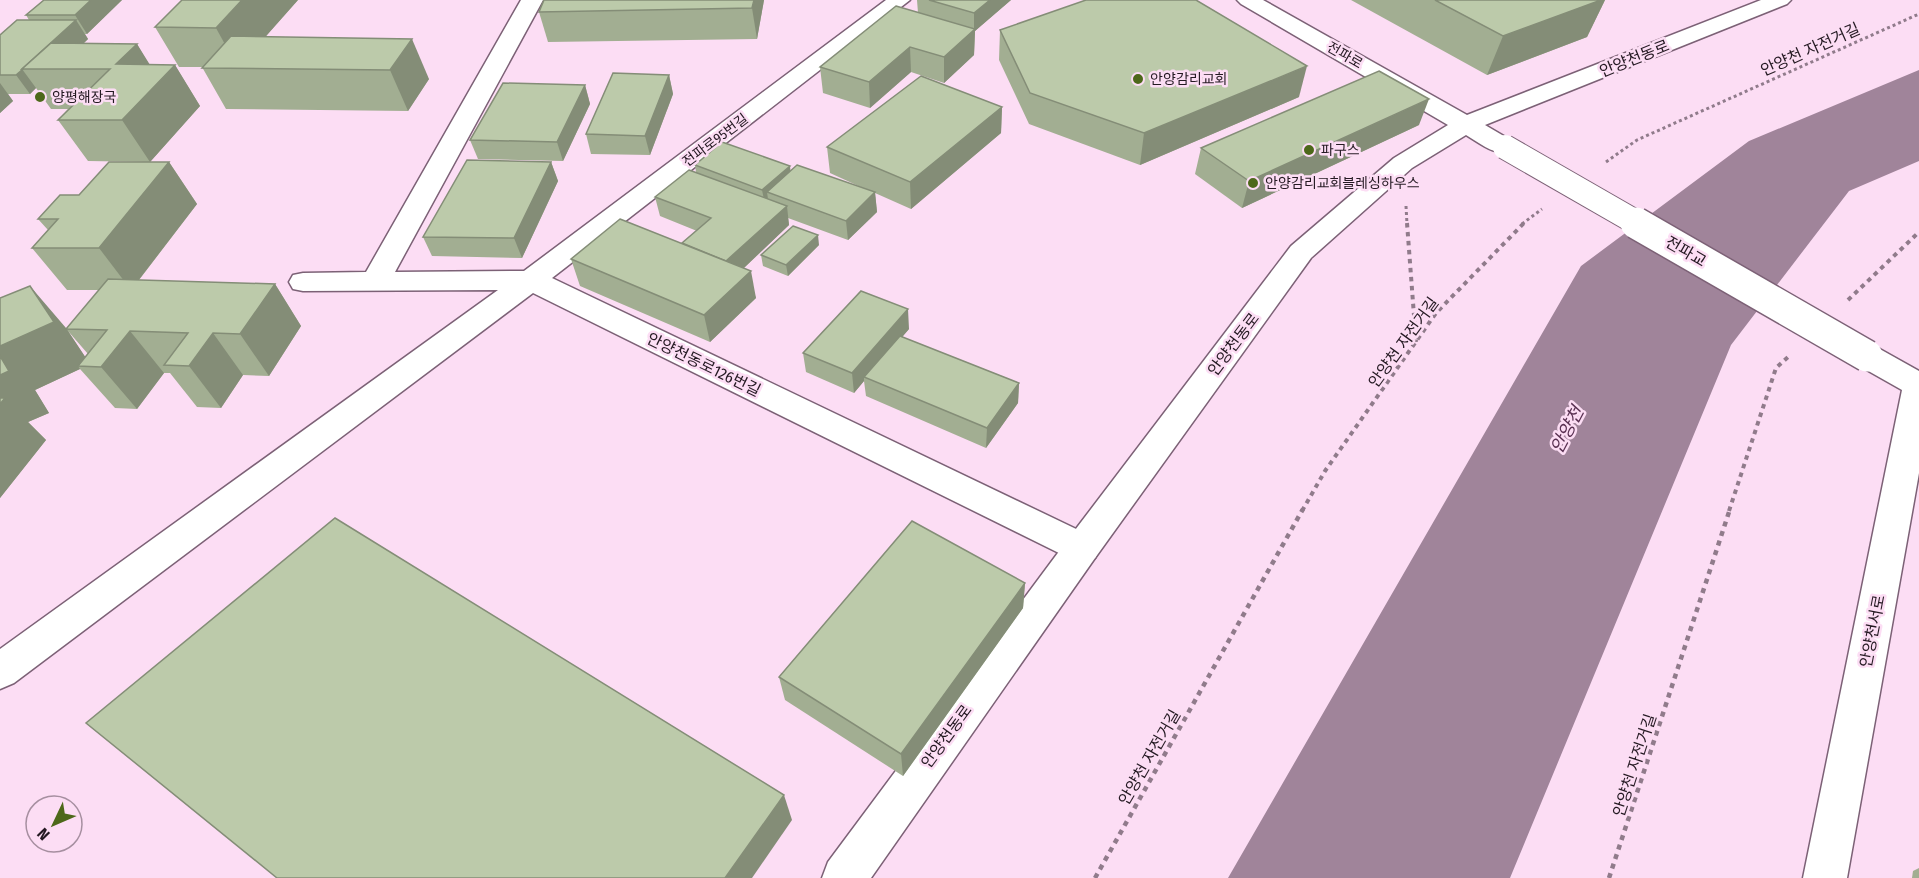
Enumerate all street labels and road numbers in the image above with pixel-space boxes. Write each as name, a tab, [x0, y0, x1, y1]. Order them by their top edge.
street label: 안양천 자전거길	[1758, 19, 1863, 80]
street label: 안양천동로	[1597, 36, 1672, 81]
street label: 전파로	[1324, 38, 1366, 73]
street label: 전파로95번길	[679, 110, 751, 171]
street label: 전파교	[1662, 232, 1710, 271]
street label: 안양천 자전거길	[1364, 294, 1442, 391]
street label: 안양천동로	[1204, 309, 1263, 379]
street label: 안양천동로126번길	[644, 329, 764, 400]
street label: 안양천서로	[1856, 593, 1889, 669]
street label: 안양천동로	[917, 701, 976, 772]
street label: 안양천 자전거길	[1115, 706, 1184, 808]
street label: 안양천 자전거길	[1609, 711, 1660, 819]

